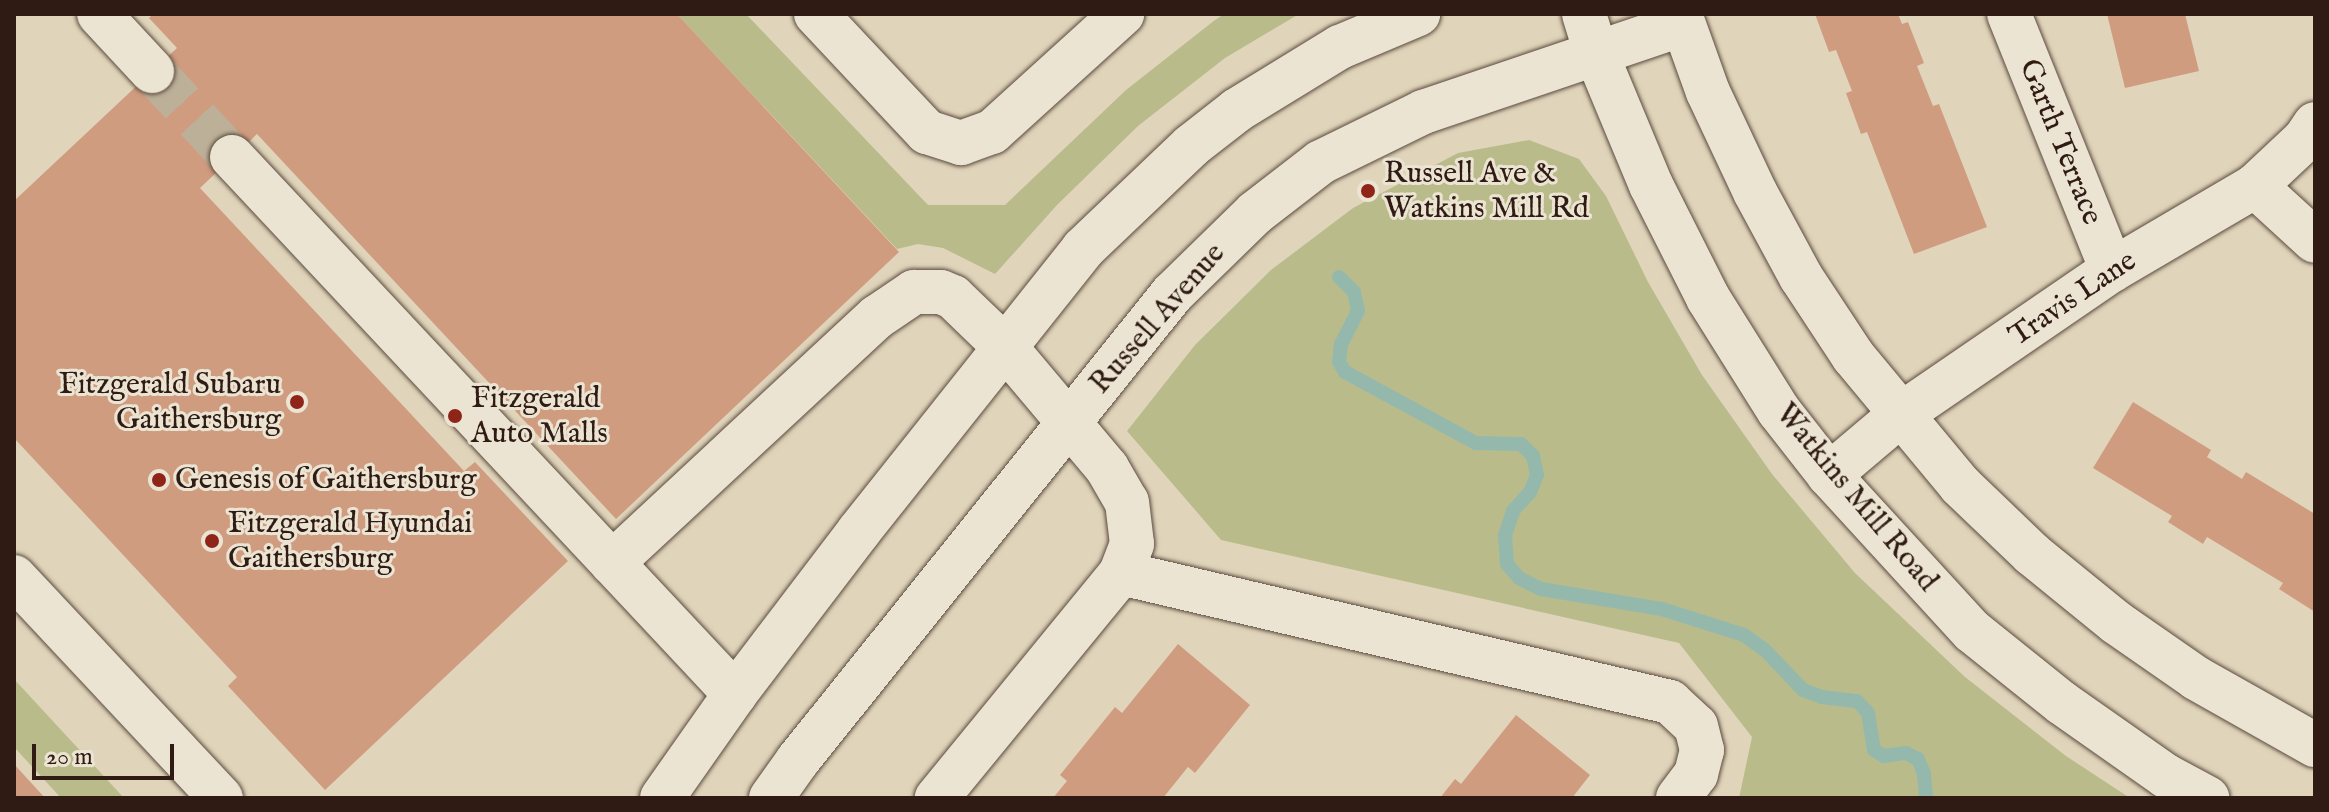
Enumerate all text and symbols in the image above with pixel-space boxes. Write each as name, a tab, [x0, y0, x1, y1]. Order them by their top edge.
street label: Garth Terrace	[2010, 54, 2110, 230]
place label: Russell Ave & Watkins Mill Rd	[1384, 156, 1589, 226]
marker: Russell Ave & Watkins Mill Rd	[1359, 182, 1377, 200]
street label: Russell Avenue	[1083, 236, 1233, 402]
street label: Travis Lane	[2003, 243, 2143, 355]
place label: Fitzgerald Subaru Gaithersburg	[59, 367, 281, 438]
place label: Fitzgerald Auto Malls	[471, 381, 608, 452]
marker: Fitzgerald Subaru Gaithersburg	[288, 393, 306, 411]
street label: Watkins Mill Road	[1767, 397, 1945, 599]
marker: Fitzgerald Auto Malls	[446, 407, 464, 425]
place label: Genesis of Gaithersburg	[175, 462, 477, 498]
marker: Genesis of Gaithersburg	[150, 471, 168, 489]
place label: Fitzgerald Hyundai Gaithersburg	[228, 506, 472, 576]
marker: Fitzgerald Hyundai Gaithersburg	[203, 532, 221, 550]
scale bar	[36, 728, 178, 778]
text: 20 m	[46, 742, 93, 773]

